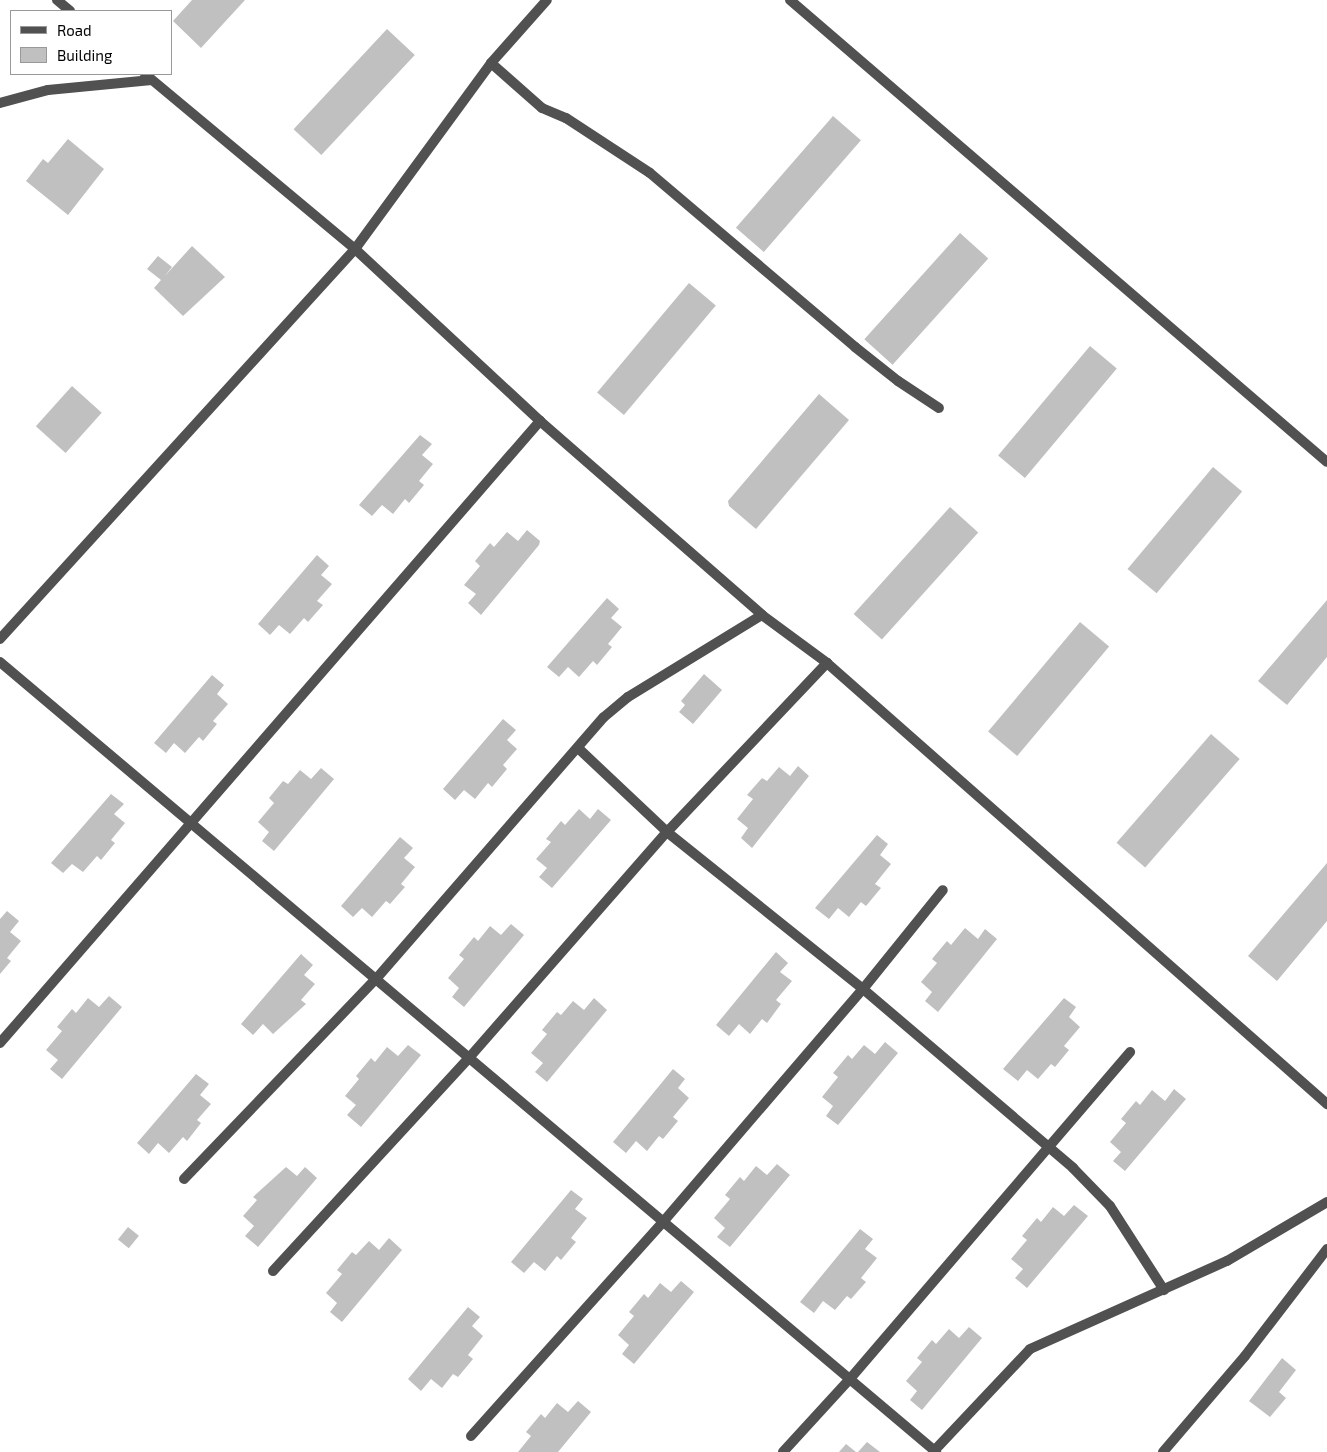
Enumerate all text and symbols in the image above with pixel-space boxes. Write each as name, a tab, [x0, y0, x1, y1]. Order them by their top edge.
legend	[10, 10, 172, 75]
text: Road	[57, 21, 92, 39]
text: Building	[57, 46, 112, 64]

